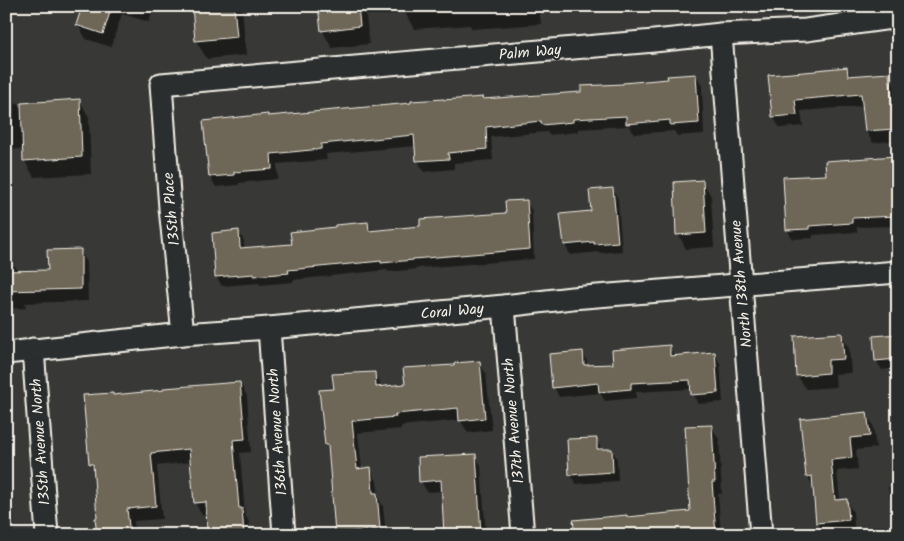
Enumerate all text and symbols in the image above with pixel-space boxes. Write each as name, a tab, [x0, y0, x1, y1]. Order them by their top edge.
street label: Palm Way	[498, 38, 563, 68]
street label: 135th Place	[157, 171, 187, 247]
street label: North 138th Avenue	[724, 219, 760, 349]
street label: Coral Way	[420, 297, 486, 327]
street label: 137th Avenue North	[497, 357, 531, 485]
street label: 136th Avenue North	[262, 368, 294, 496]
street label: 135th Avenue North	[25, 378, 57, 506]

